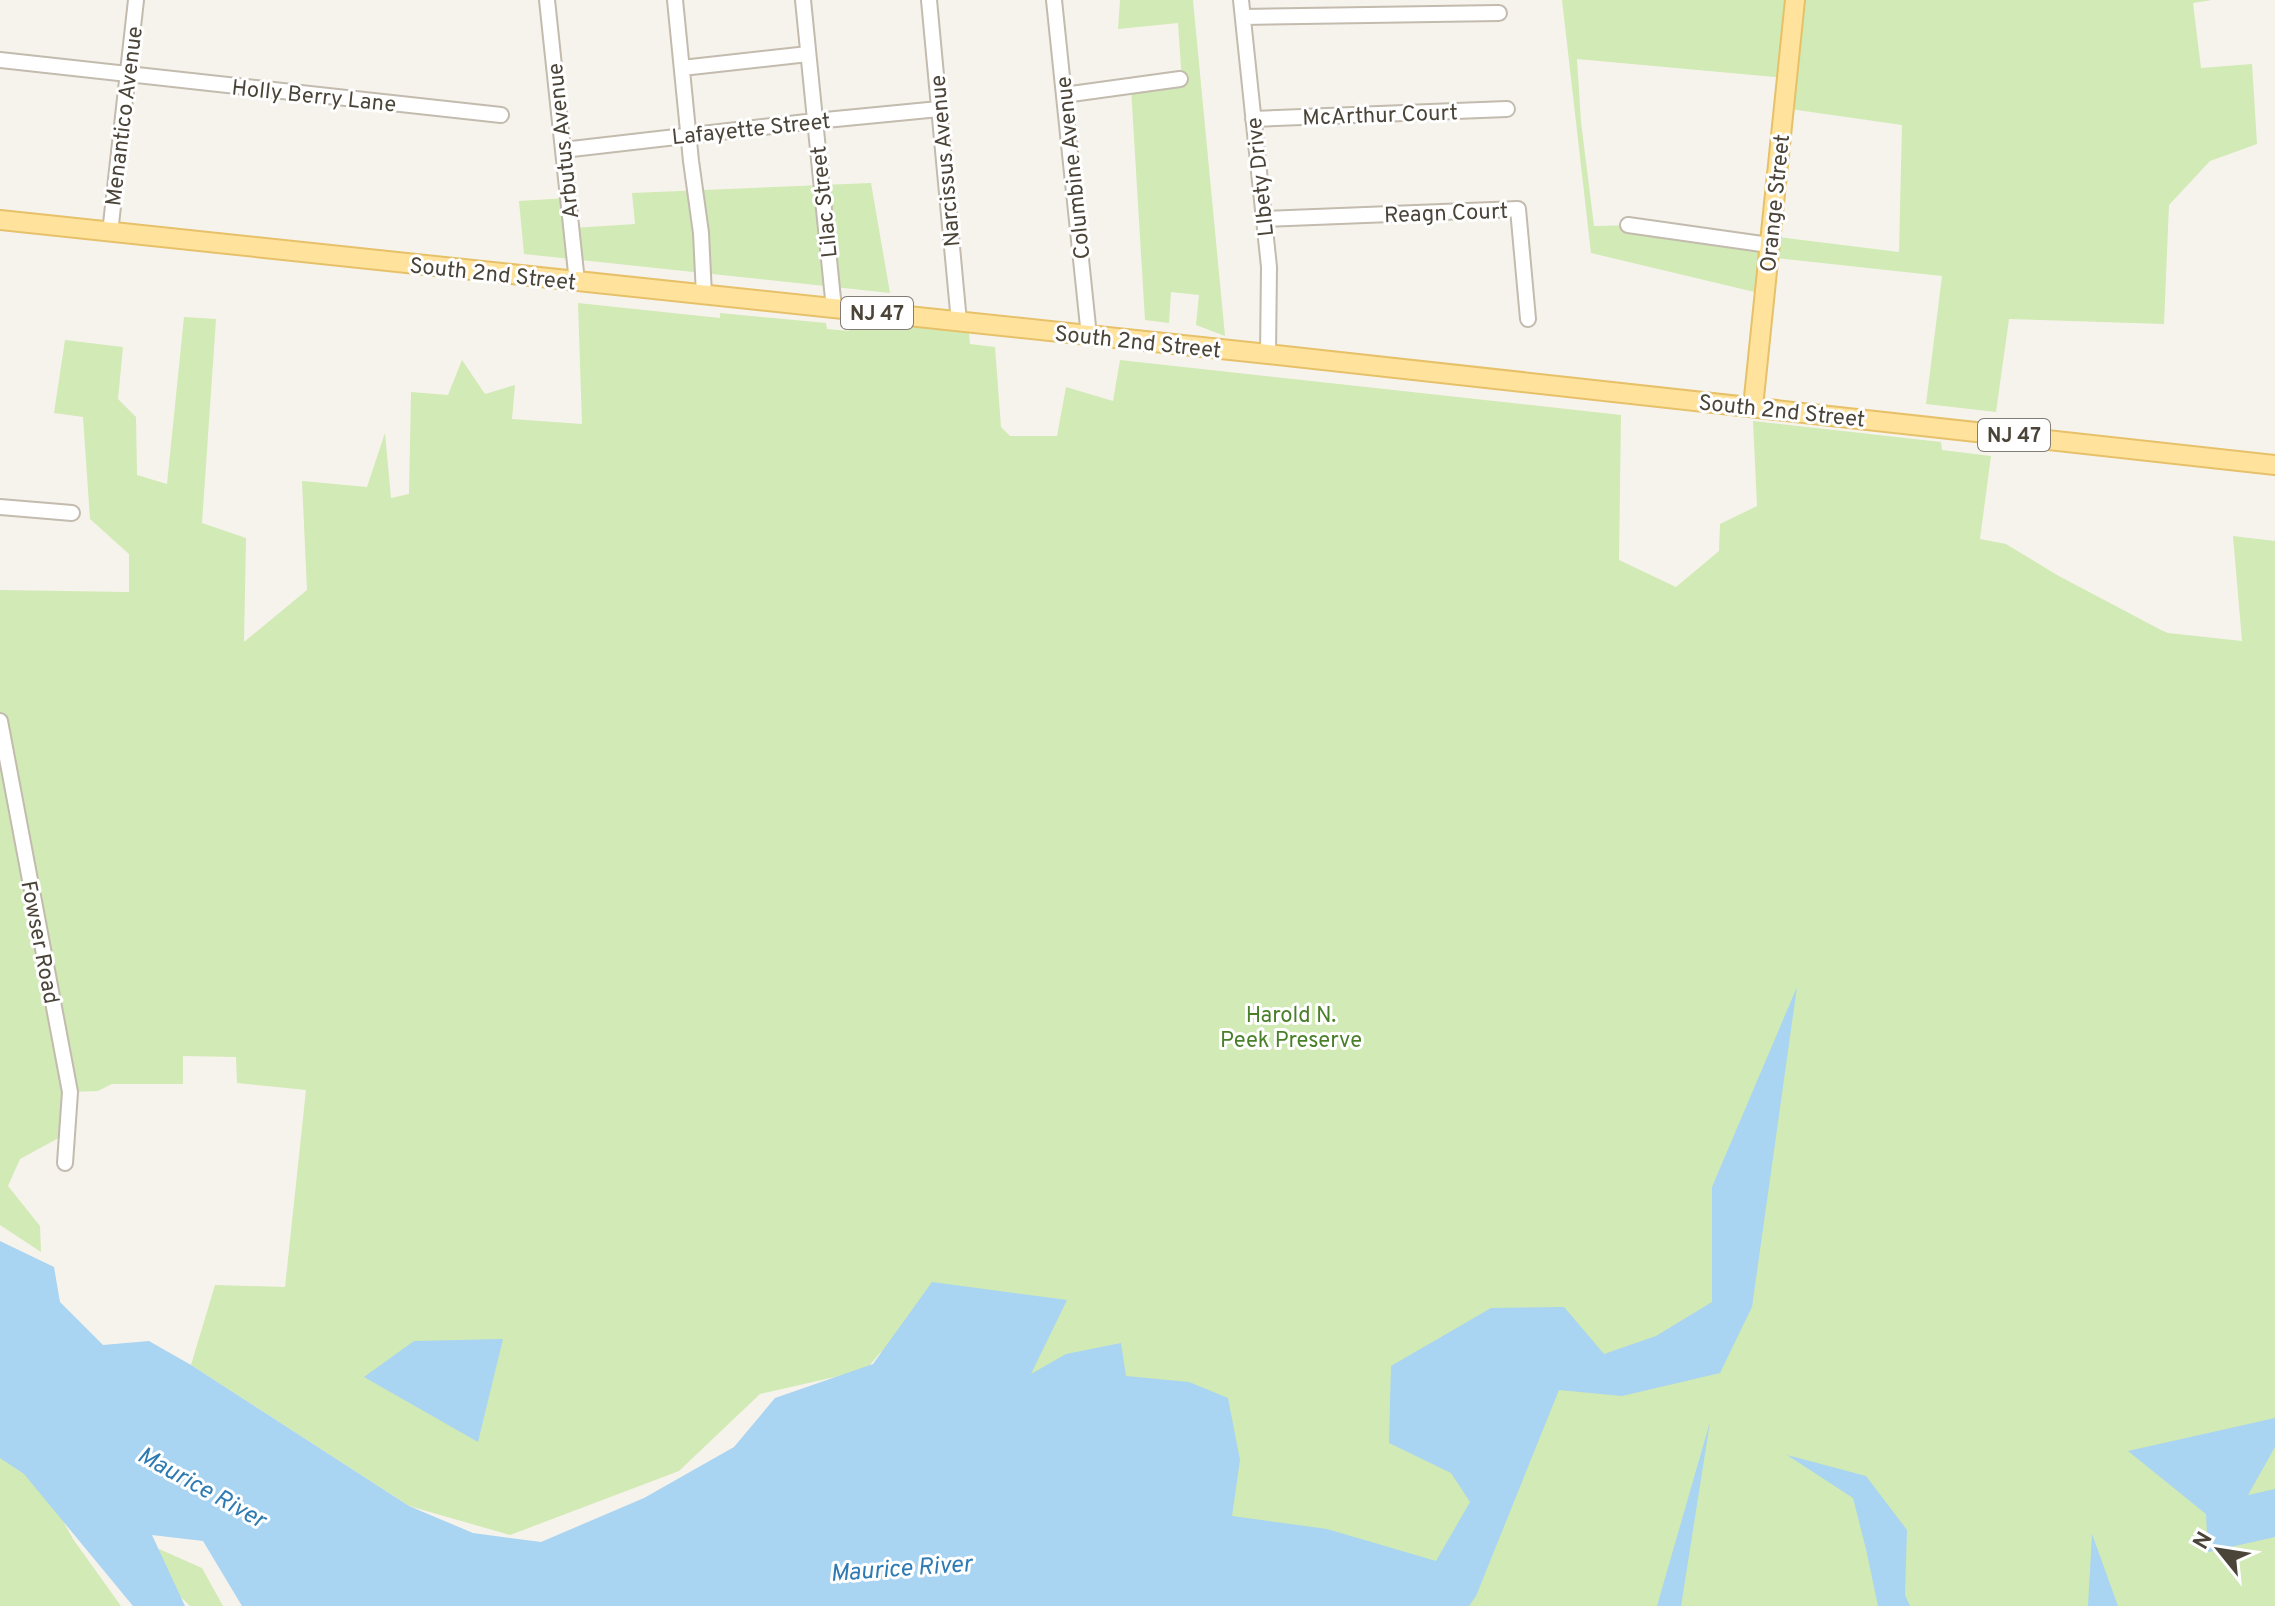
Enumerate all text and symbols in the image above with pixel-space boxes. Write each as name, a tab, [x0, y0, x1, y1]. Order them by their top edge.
street label: Menantico Avenue	[101, 25, 150, 208]
street label: Arbutus Avenue	[543, 62, 586, 220]
street label: Narcissus Avenue	[926, 74, 967, 248]
street label: Holly Berry Lane	[230, 75, 397, 120]
street label: Columbine Avenue	[1051, 75, 1098, 261]
street label: McArthur Court	[1302, 100, 1458, 133]
street label: Lafayette Street	[671, 109, 832, 152]
street label: LIbety Drive	[1242, 116, 1281, 238]
street label: Orange Street	[1756, 133, 1797, 274]
street label: Lilac Street	[806, 144, 845, 259]
street label: Reagn Court	[1384, 199, 1509, 230]
street label: South 2nd Street	[408, 253, 577, 298]
road number: NJ 47	[841, 297, 913, 329]
street label: South 2nd Street	[1053, 321, 1222, 366]
street label: South 2nd Street	[1697, 390, 1866, 435]
road number: NJ 47	[1978, 419, 2050, 451]
street label: Fowser Road	[13, 879, 64, 1006]
park label: Harold N. Peek Preserve	[1220, 1003, 1362, 1055]
water label: Maurice River	[132, 1441, 272, 1537]
north arrow	[2179, 1510, 2259, 1590]
text: N	[2188, 1528, 2219, 1555]
water label: Maurice River	[829, 1550, 975, 1590]

